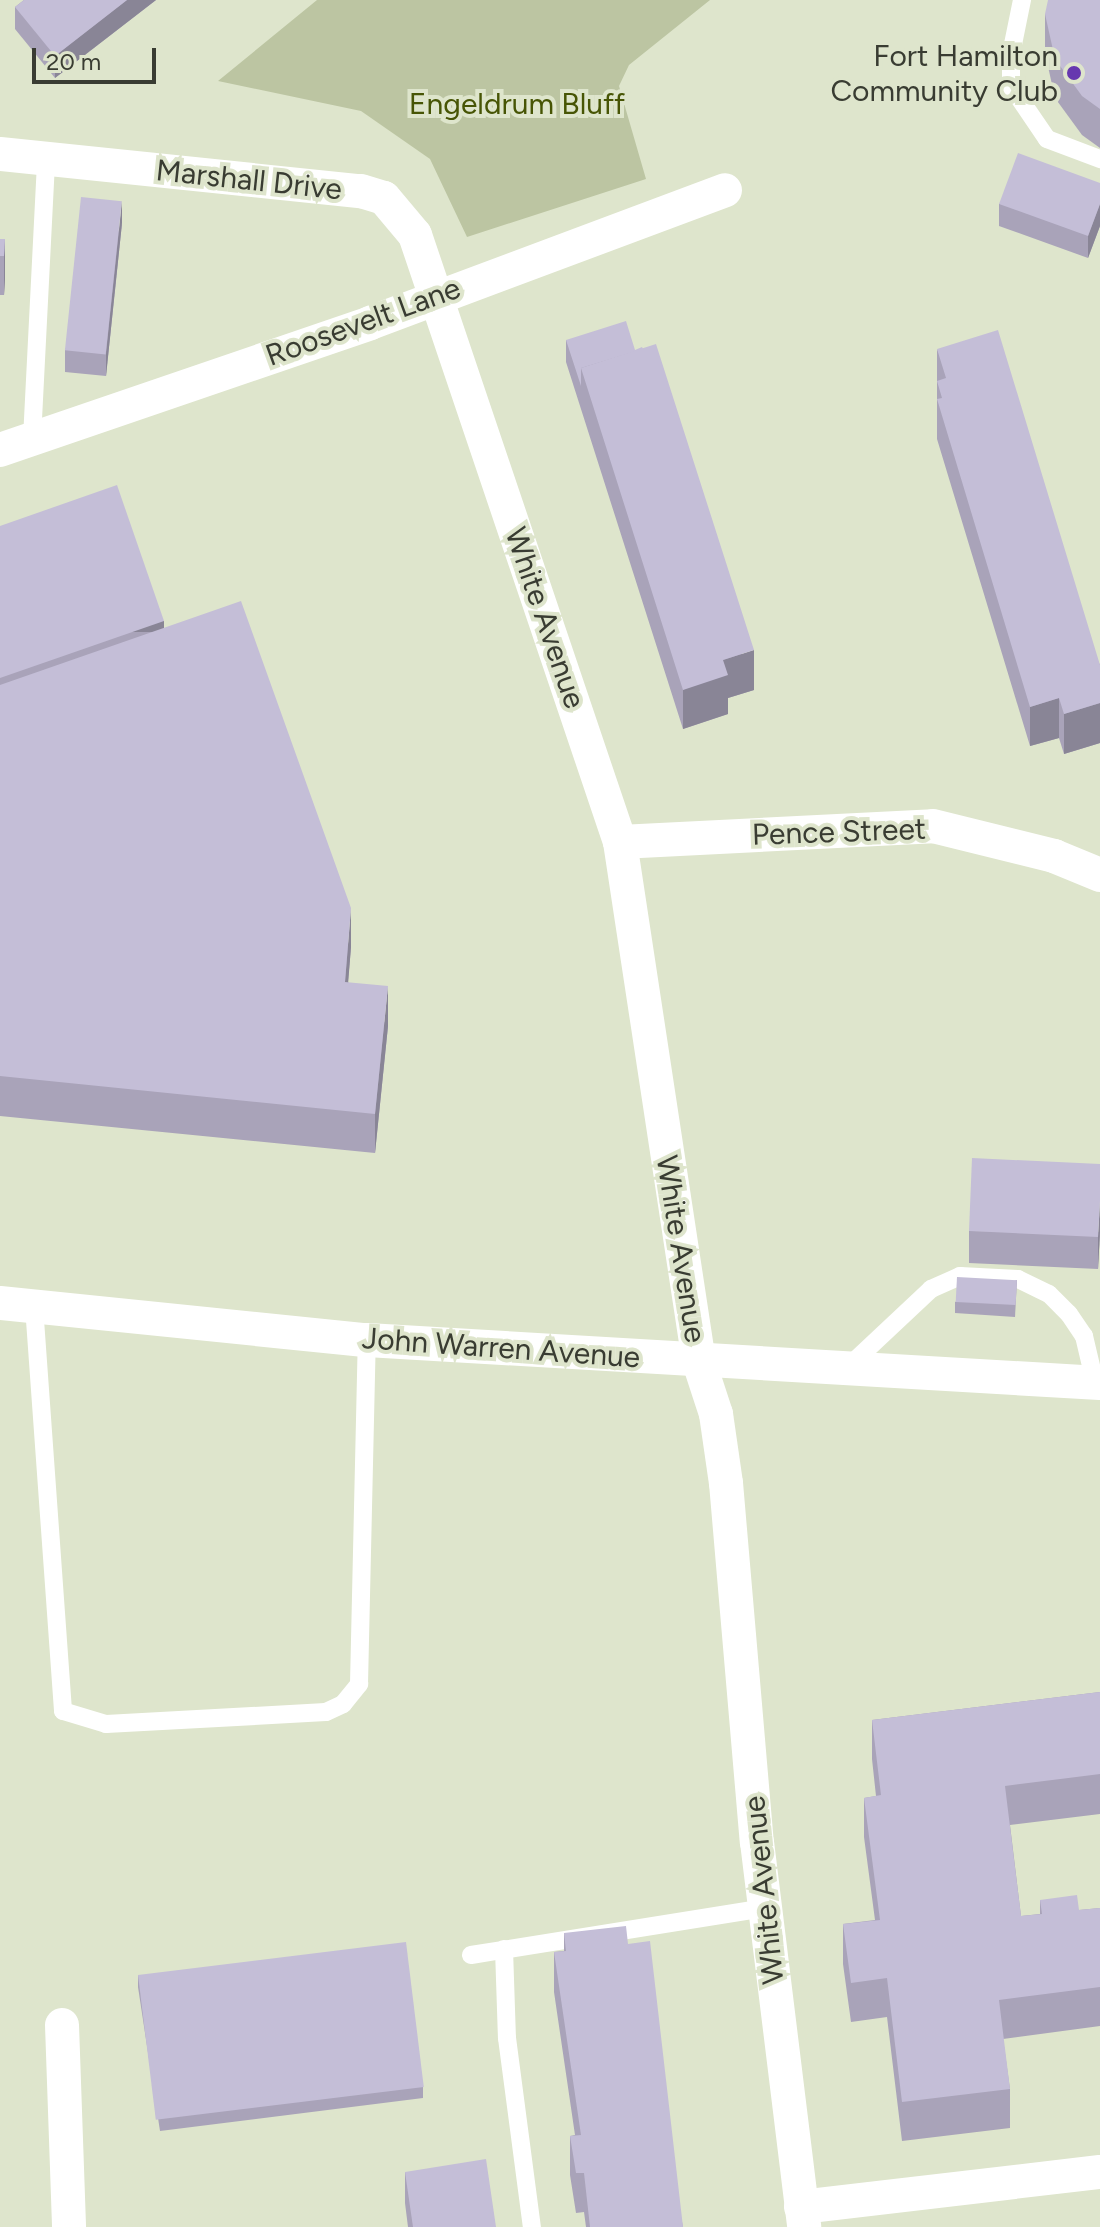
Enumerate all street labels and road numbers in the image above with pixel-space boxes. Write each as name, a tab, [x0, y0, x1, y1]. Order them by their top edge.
street label: Marshall Drive	[154, 152, 344, 208]
street label: Roosevelt Lane	[261, 270, 465, 374]
street label: White Avenue	[497, 523, 593, 713]
street label: Pence Street	[751, 811, 927, 853]
street label: White Avenue	[648, 1153, 714, 1345]
street label: John Warren Avenue	[361, 1320, 641, 1376]
street label: White Avenue	[736, 1794, 792, 1986]

